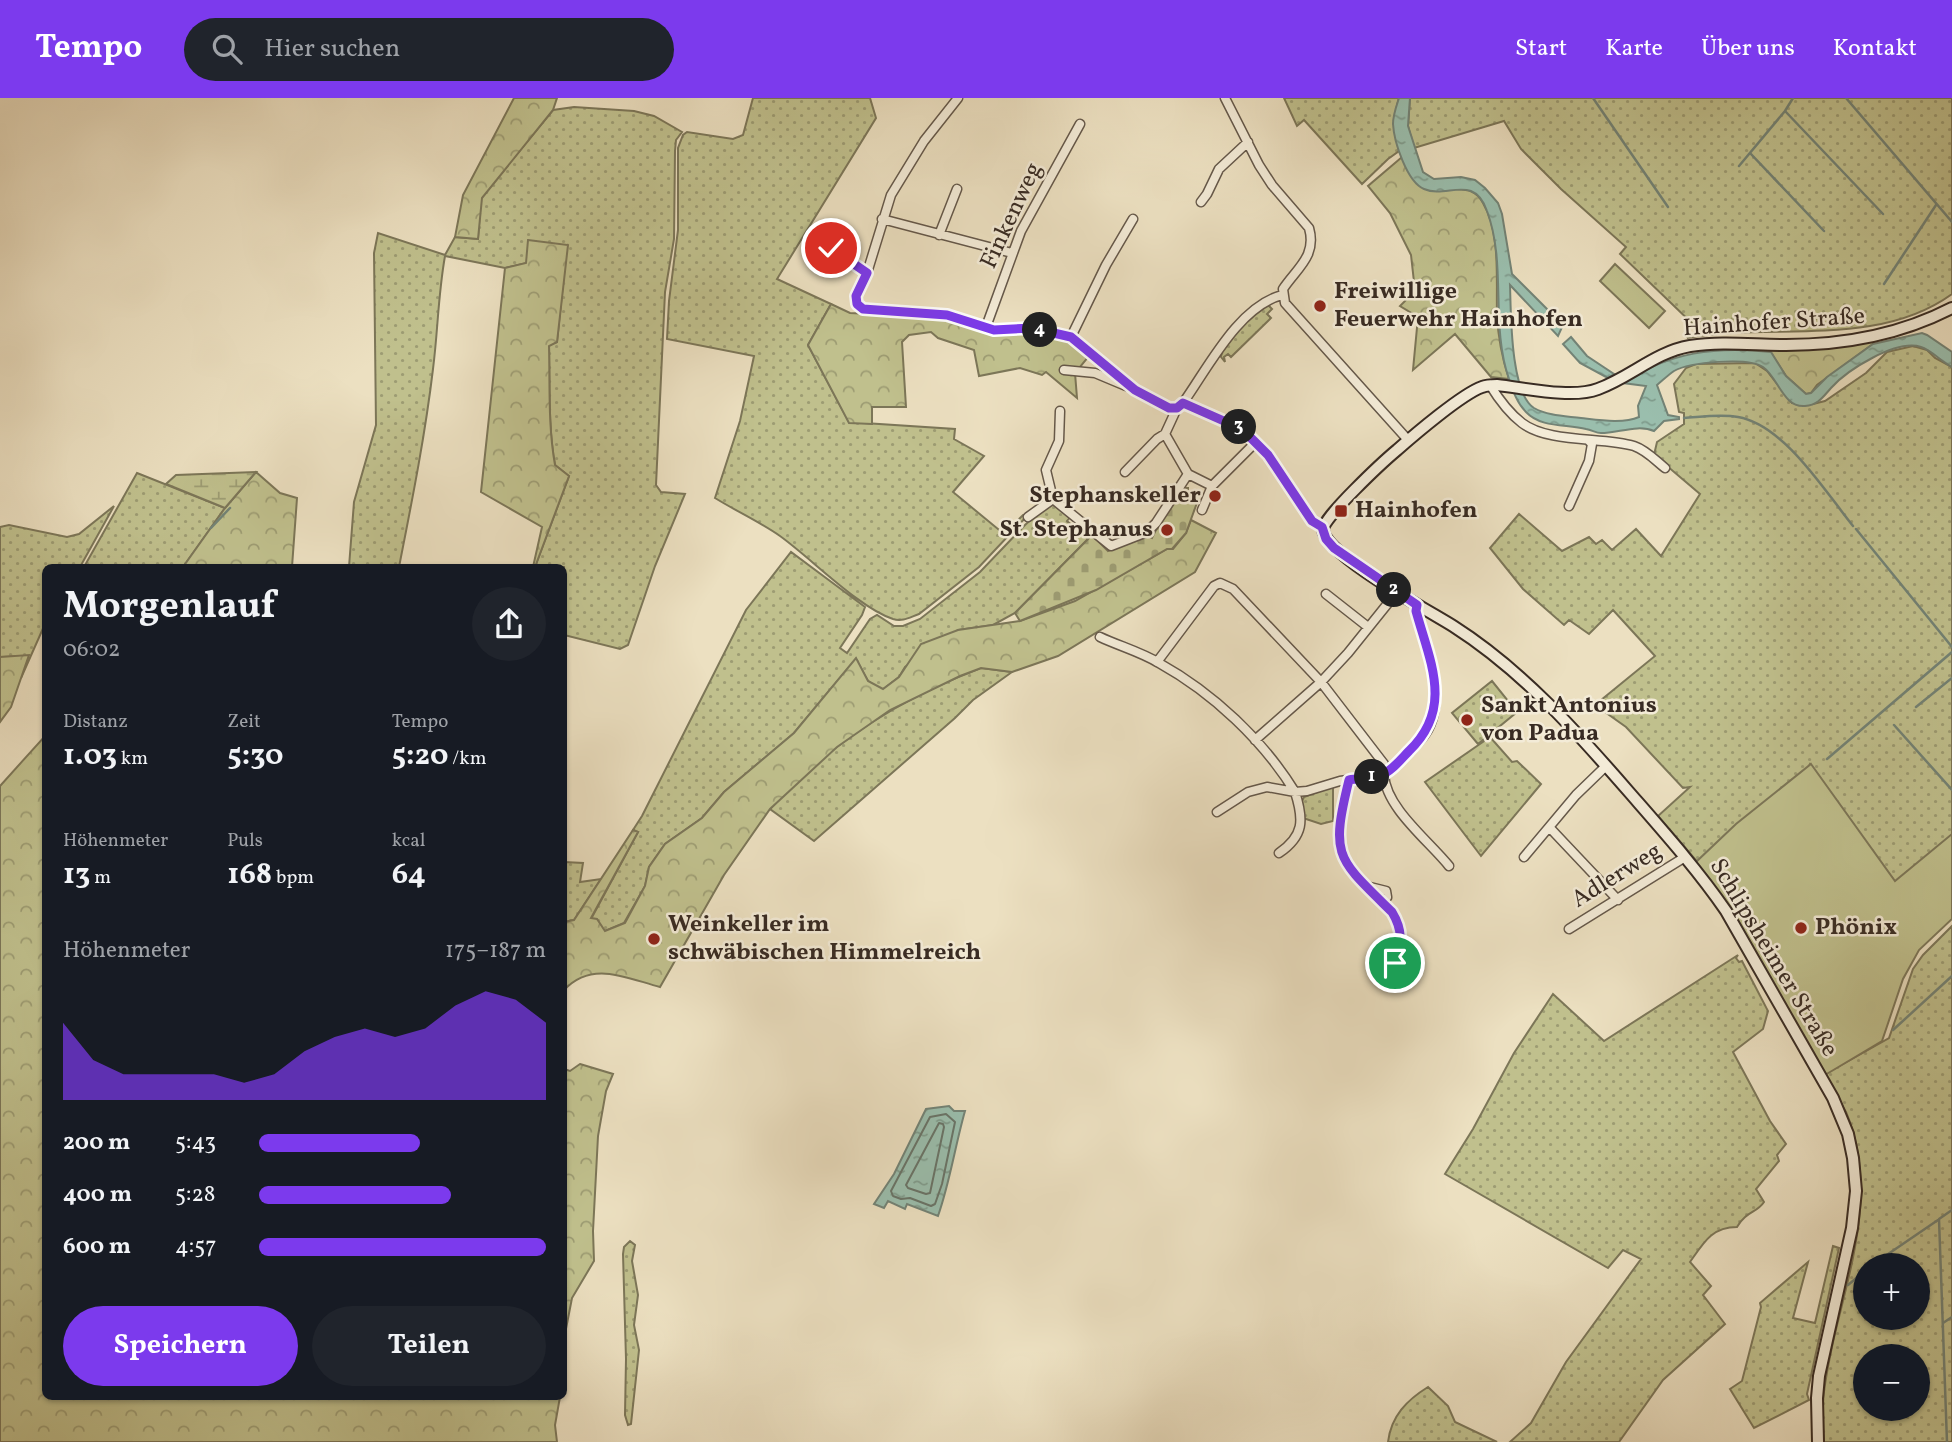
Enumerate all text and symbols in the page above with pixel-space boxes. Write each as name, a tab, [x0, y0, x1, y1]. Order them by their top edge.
search box	[184, 18, 674, 81]
text: Tempo	[35, 26, 142, 72]
icon: search	[208, 30, 246, 68]
text: Hier suchen	[264, 31, 400, 67]
text: Start	[1515, 32, 1567, 66]
text: Karte	[1605, 32, 1663, 66]
text: Über uns	[1701, 32, 1795, 66]
text: Kontakt	[1833, 32, 1917, 66]
street label: Finkenweg	[973, 157, 1051, 275]
pin	[801, 218, 861, 278]
icon: check	[812, 229, 850, 267]
place label: Freiwillige Feuerwehr Hainhofen	[1334, 275, 1583, 337]
marker: Freiwillige Feuerwehr Hainhofen	[1312, 298, 1328, 314]
street label: Hainhofer Straße	[1682, 300, 1866, 346]
pin: 4	[1023, 313, 1058, 348]
text: 4	[1034, 316, 1045, 342]
pin: 3	[1222, 410, 1256, 444]
text: 3	[1234, 413, 1243, 439]
place label: Stephanskeller	[1029, 479, 1201, 513]
marker: Stephanskeller	[1207, 488, 1223, 504]
place label: Hainhofen	[1355, 494, 1478, 528]
marker: Hainhofen	[1333, 503, 1349, 519]
place label: St. Stephanus	[999, 513, 1153, 547]
marker: St. Stephanus	[1159, 522, 1175, 538]
pin: 2	[1376, 573, 1412, 608]
text: 2	[1389, 576, 1398, 602]
text: Morgenlauf	[63, 581, 276, 634]
button: share	[472, 587, 546, 661]
text: 06:02	[63, 634, 120, 666]
place label: Sankt Antonius von Padua	[1481, 689, 1657, 751]
text: Distanz	[63, 709, 128, 735]
text: Zeit	[227, 709, 261, 735]
text: Tempo	[392, 709, 448, 735]
marker: Sankt Antonius von Padua	[1459, 712, 1475, 728]
text: 1.03	[63, 735, 117, 777]
text: 5:30	[227, 735, 284, 777]
text: 5:20	[392, 735, 449, 777]
text: km	[117, 746, 148, 772]
text: /km	[449, 746, 486, 772]
pin: 1	[1354, 760, 1390, 794]
text: 1	[1368, 763, 1375, 789]
text: Höhenmeter	[63, 828, 168, 854]
text: Puls	[227, 828, 263, 854]
text: kcal	[392, 828, 425, 854]
street label: Adlerweg	[1565, 835, 1669, 917]
street label: Schlipsheimer Straße	[1700, 852, 1846, 1064]
text: 13	[63, 854, 90, 896]
text: 168	[227, 854, 272, 896]
text: 64	[392, 854, 426, 896]
text: m	[90, 865, 111, 891]
text: bpm	[272, 865, 314, 891]
place label: Weinkeller im schwäbischen Himmelreich	[668, 908, 981, 970]
place label: Phönix	[1815, 911, 1897, 945]
marker: Phönix	[1793, 920, 1809, 936]
marker: Weinkeller im schwäbischen Himmelreich	[646, 931, 662, 947]
pin	[1365, 933, 1425, 993]
text: Höhenmeter	[63, 935, 190, 967]
text: 175–187 m	[445, 935, 546, 967]
icon: arrive	[1376, 944, 1414, 982]
text: 200 m	[63, 1127, 130, 1159]
text: 5:43	[175, 1127, 216, 1159]
text: 400 m	[63, 1179, 132, 1211]
text: 5:28	[175, 1179, 216, 1211]
text: 600 m	[63, 1231, 131, 1263]
text: 4:57	[175, 1231, 216, 1263]
map controls	[1853, 1253, 1930, 1421]
button: +	[1853, 1253, 1930, 1330]
button: Speichern	[63, 1306, 298, 1386]
button: Teilen	[312, 1306, 546, 1386]
button: −	[1853, 1344, 1930, 1421]

